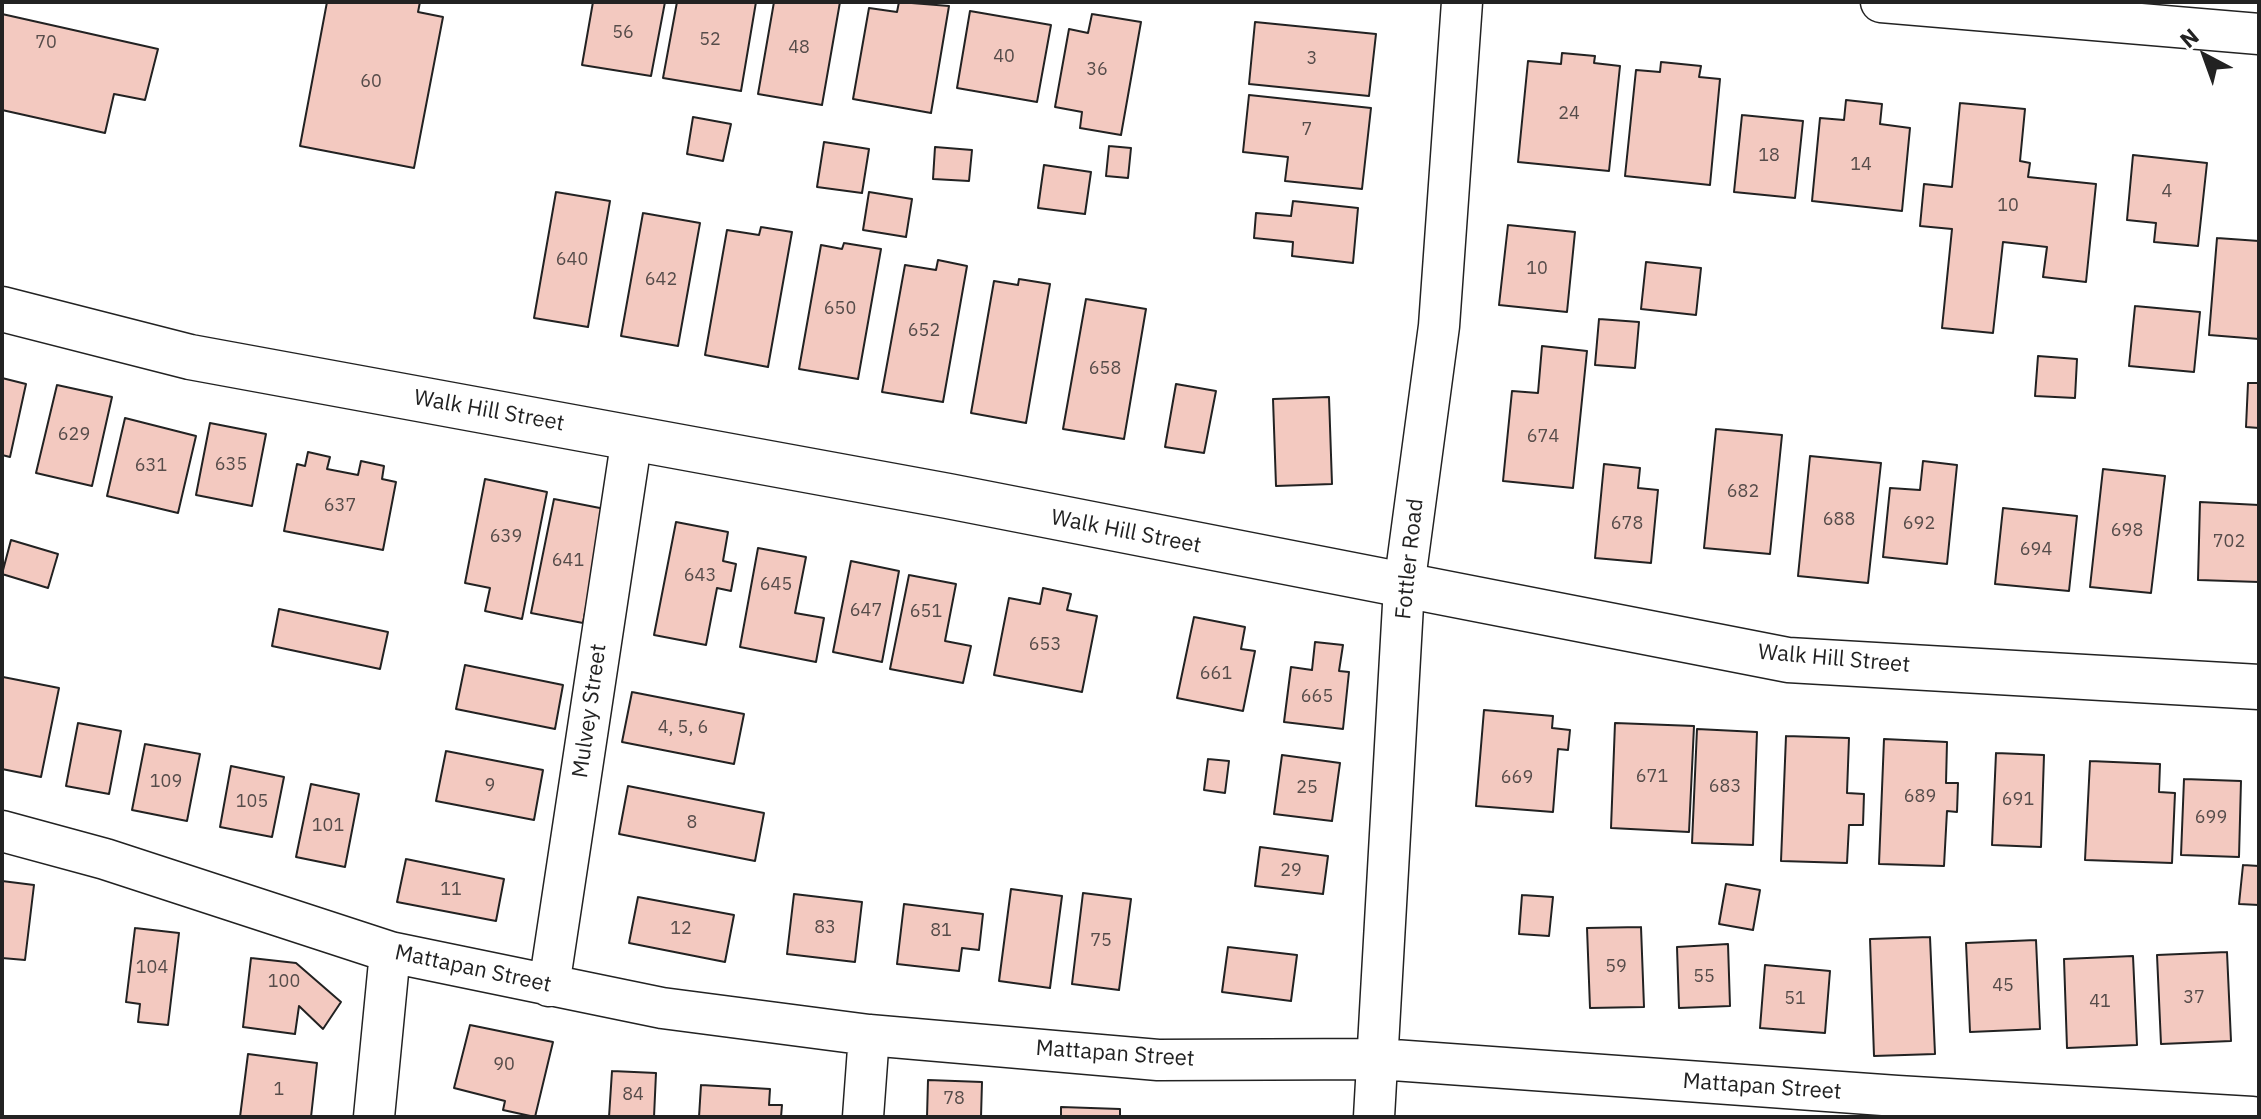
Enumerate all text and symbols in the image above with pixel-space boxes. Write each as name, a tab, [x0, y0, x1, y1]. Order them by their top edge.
north arrow	[2165, 16, 2245, 96]
text: N	[2173, 21, 2204, 54]
house number: 56	[612, 22, 634, 44]
house number: 52	[699, 29, 721, 51]
house number: 70	[35, 32, 57, 54]
house number: 48	[788, 37, 810, 59]
house number: 40	[993, 46, 1015, 68]
house number: 3	[1307, 48, 1317, 70]
house number: 36	[1086, 59, 1108, 81]
house number: 60	[360, 71, 382, 93]
house number: 24	[1558, 103, 1580, 125]
house number: 7	[1302, 119, 1312, 141]
house number: 18	[1758, 145, 1780, 167]
house number: 14	[1850, 154, 1872, 176]
house number: 4	[2162, 181, 2172, 203]
house number: 10	[1997, 195, 2019, 217]
house number: 640	[556, 249, 588, 271]
house number: 10	[1526, 258, 1548, 280]
house number: 642	[645, 269, 677, 291]
house number: 650	[824, 298, 856, 320]
house number: 652	[908, 320, 940, 342]
house number: 658	[1089, 358, 1121, 380]
street label: Walk Hill Street	[412, 385, 566, 437]
house number: 629	[58, 424, 90, 446]
house number: 674	[1527, 426, 1559, 448]
house number: 635	[215, 454, 247, 476]
house number: 631	[135, 455, 167, 477]
house number: 682	[1727, 481, 1759, 503]
house number: 637	[324, 495, 356, 517]
street label: Fottler Road	[1391, 497, 1429, 621]
street label: Walk Hill Street	[1049, 505, 1203, 559]
house number: 688	[1823, 509, 1855, 531]
house number: 678	[1611, 513, 1643, 535]
house number: 692	[1903, 513, 1935, 535]
house number: 698	[2111, 520, 2143, 542]
house number: 639	[490, 526, 522, 548]
house number: 702	[2213, 531, 2245, 553]
house number: 694	[2020, 539, 2052, 561]
house number: 641	[552, 550, 584, 572]
house number: 643	[684, 565, 716, 587]
house number: 645	[760, 574, 792, 596]
house number: 647	[850, 600, 882, 622]
house number: 651	[910, 601, 942, 623]
house number: 653	[1029, 634, 1061, 656]
street label: Walk Hill Street	[1757, 639, 1911, 679]
street label: Mulvey Street	[568, 642, 612, 780]
house number: 661	[1200, 663, 1232, 685]
house number: 665	[1301, 686, 1333, 708]
house number: 4, 5, 6	[658, 717, 708, 739]
house number: 671	[1636, 766, 1668, 788]
house number: 669	[1501, 767, 1533, 789]
house number: 109	[150, 771, 182, 793]
house number: 9	[485, 775, 495, 797]
house number: 683	[1709, 776, 1741, 798]
house number: 25	[1296, 777, 1318, 799]
house number: 689	[1904, 786, 1936, 808]
house number: 691	[2002, 789, 2034, 811]
house number: 105	[236, 791, 268, 813]
house number: 699	[2195, 807, 2227, 829]
house number: 8	[687, 812, 697, 834]
house number: 101	[312, 815, 344, 837]
house number: 29	[1280, 860, 1302, 882]
house number: 11	[440, 879, 462, 901]
house number: 83	[814, 917, 836, 939]
house number: 12	[670, 918, 692, 940]
house number: 81	[930, 920, 952, 942]
house number: 75	[1090, 930, 1112, 952]
street label: Mattapan Street	[392, 940, 554, 998]
house number: 59	[1605, 956, 1627, 978]
house number: 104	[136, 957, 168, 979]
house number: 55	[1693, 966, 1715, 988]
house number: 100	[268, 971, 300, 993]
house number: 45	[1992, 975, 2014, 997]
house number: 37	[2183, 987, 2205, 1009]
house number: 51	[1784, 988, 1806, 1010]
house number: 41	[2089, 991, 2111, 1013]
street label: Mattapan Street	[1035, 1035, 1195, 1073]
house number: 90	[493, 1054, 515, 1076]
street label: Mattapan Street	[1682, 1068, 1842, 1106]
house number: 1	[274, 1079, 284, 1101]
house number: 84	[622, 1084, 644, 1106]
house number: 78	[943, 1088, 965, 1110]

